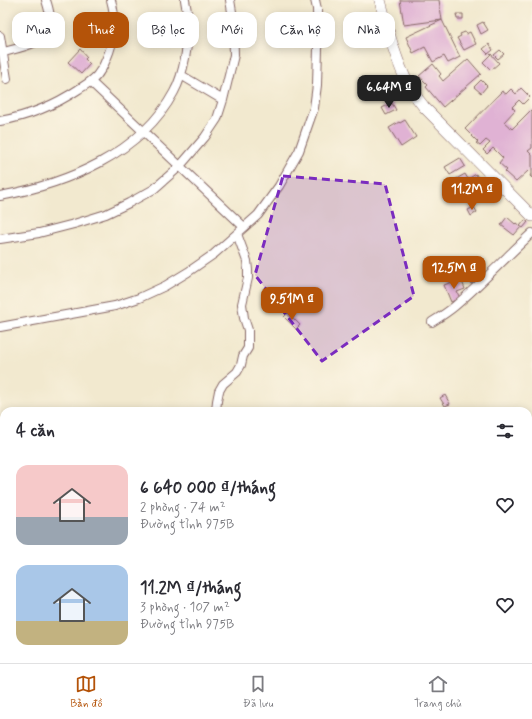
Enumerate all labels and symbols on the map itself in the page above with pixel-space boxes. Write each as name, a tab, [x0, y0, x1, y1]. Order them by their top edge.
pin: 6.64M ₫	[352, 75, 426, 109]
pin: 11.2M ₫	[435, 177, 509, 211]
pin: 12.5M ₫	[417, 256, 491, 290]
pin: 9.51M ₫	[255, 287, 329, 321]

